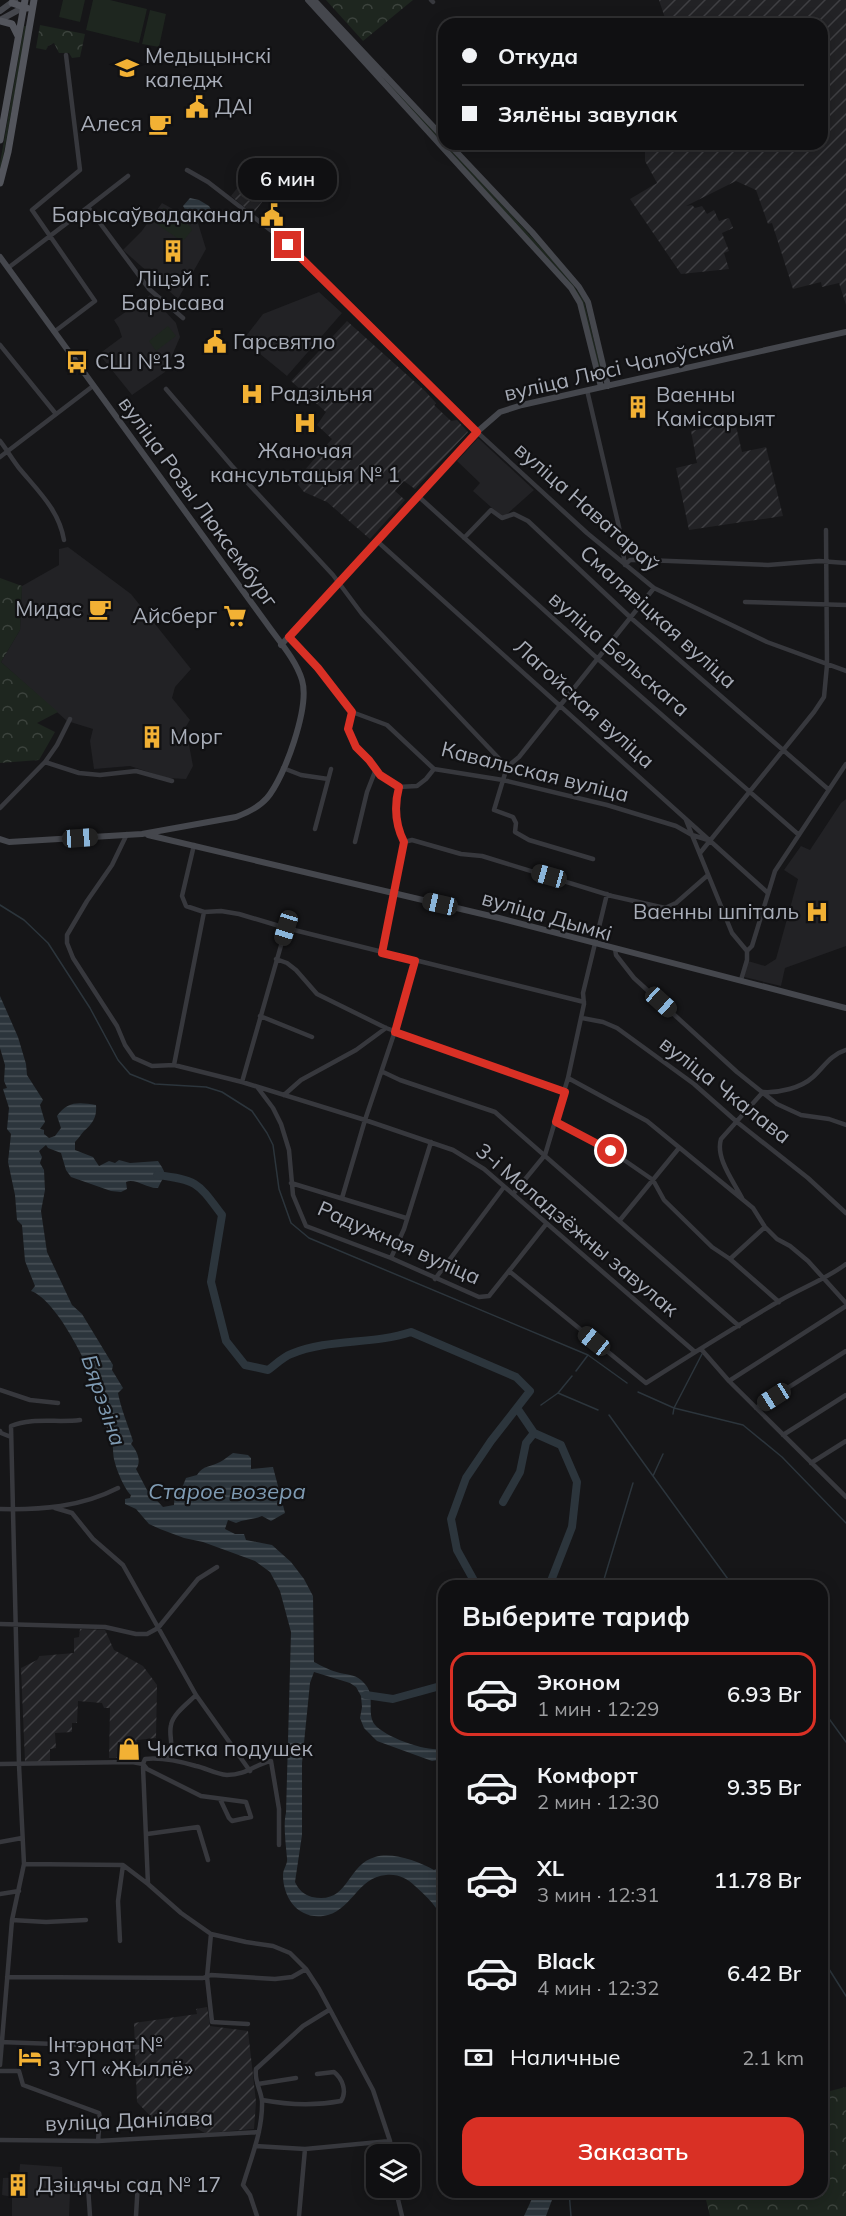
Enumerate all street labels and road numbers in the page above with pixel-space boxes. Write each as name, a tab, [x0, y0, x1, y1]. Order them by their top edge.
street label: вуліца Люсі Чалоўскай	[501, 328, 736, 406]
street label: вуліца Розы Люксембург	[114, 391, 284, 612]
street label: вуліца Наватараў	[510, 436, 666, 576]
street label: Смалявіцкая вуліца	[575, 539, 742, 693]
street label: вуліца Бельскага	[544, 585, 695, 721]
street label: Лагойская вуліца	[509, 633, 660, 773]
street label: Кавальская вуліца	[439, 735, 632, 807]
street label: вуліца Дымкі	[479, 884, 615, 946]
street label: вуліца Чкалава	[655, 1030, 796, 1149]
street label: 3-і Маладзёжны завулак	[471, 1137, 685, 1322]
street label: Радужная вуліца	[314, 1195, 485, 1290]
street label: вуліца Данілава	[44, 2104, 213, 2136]

